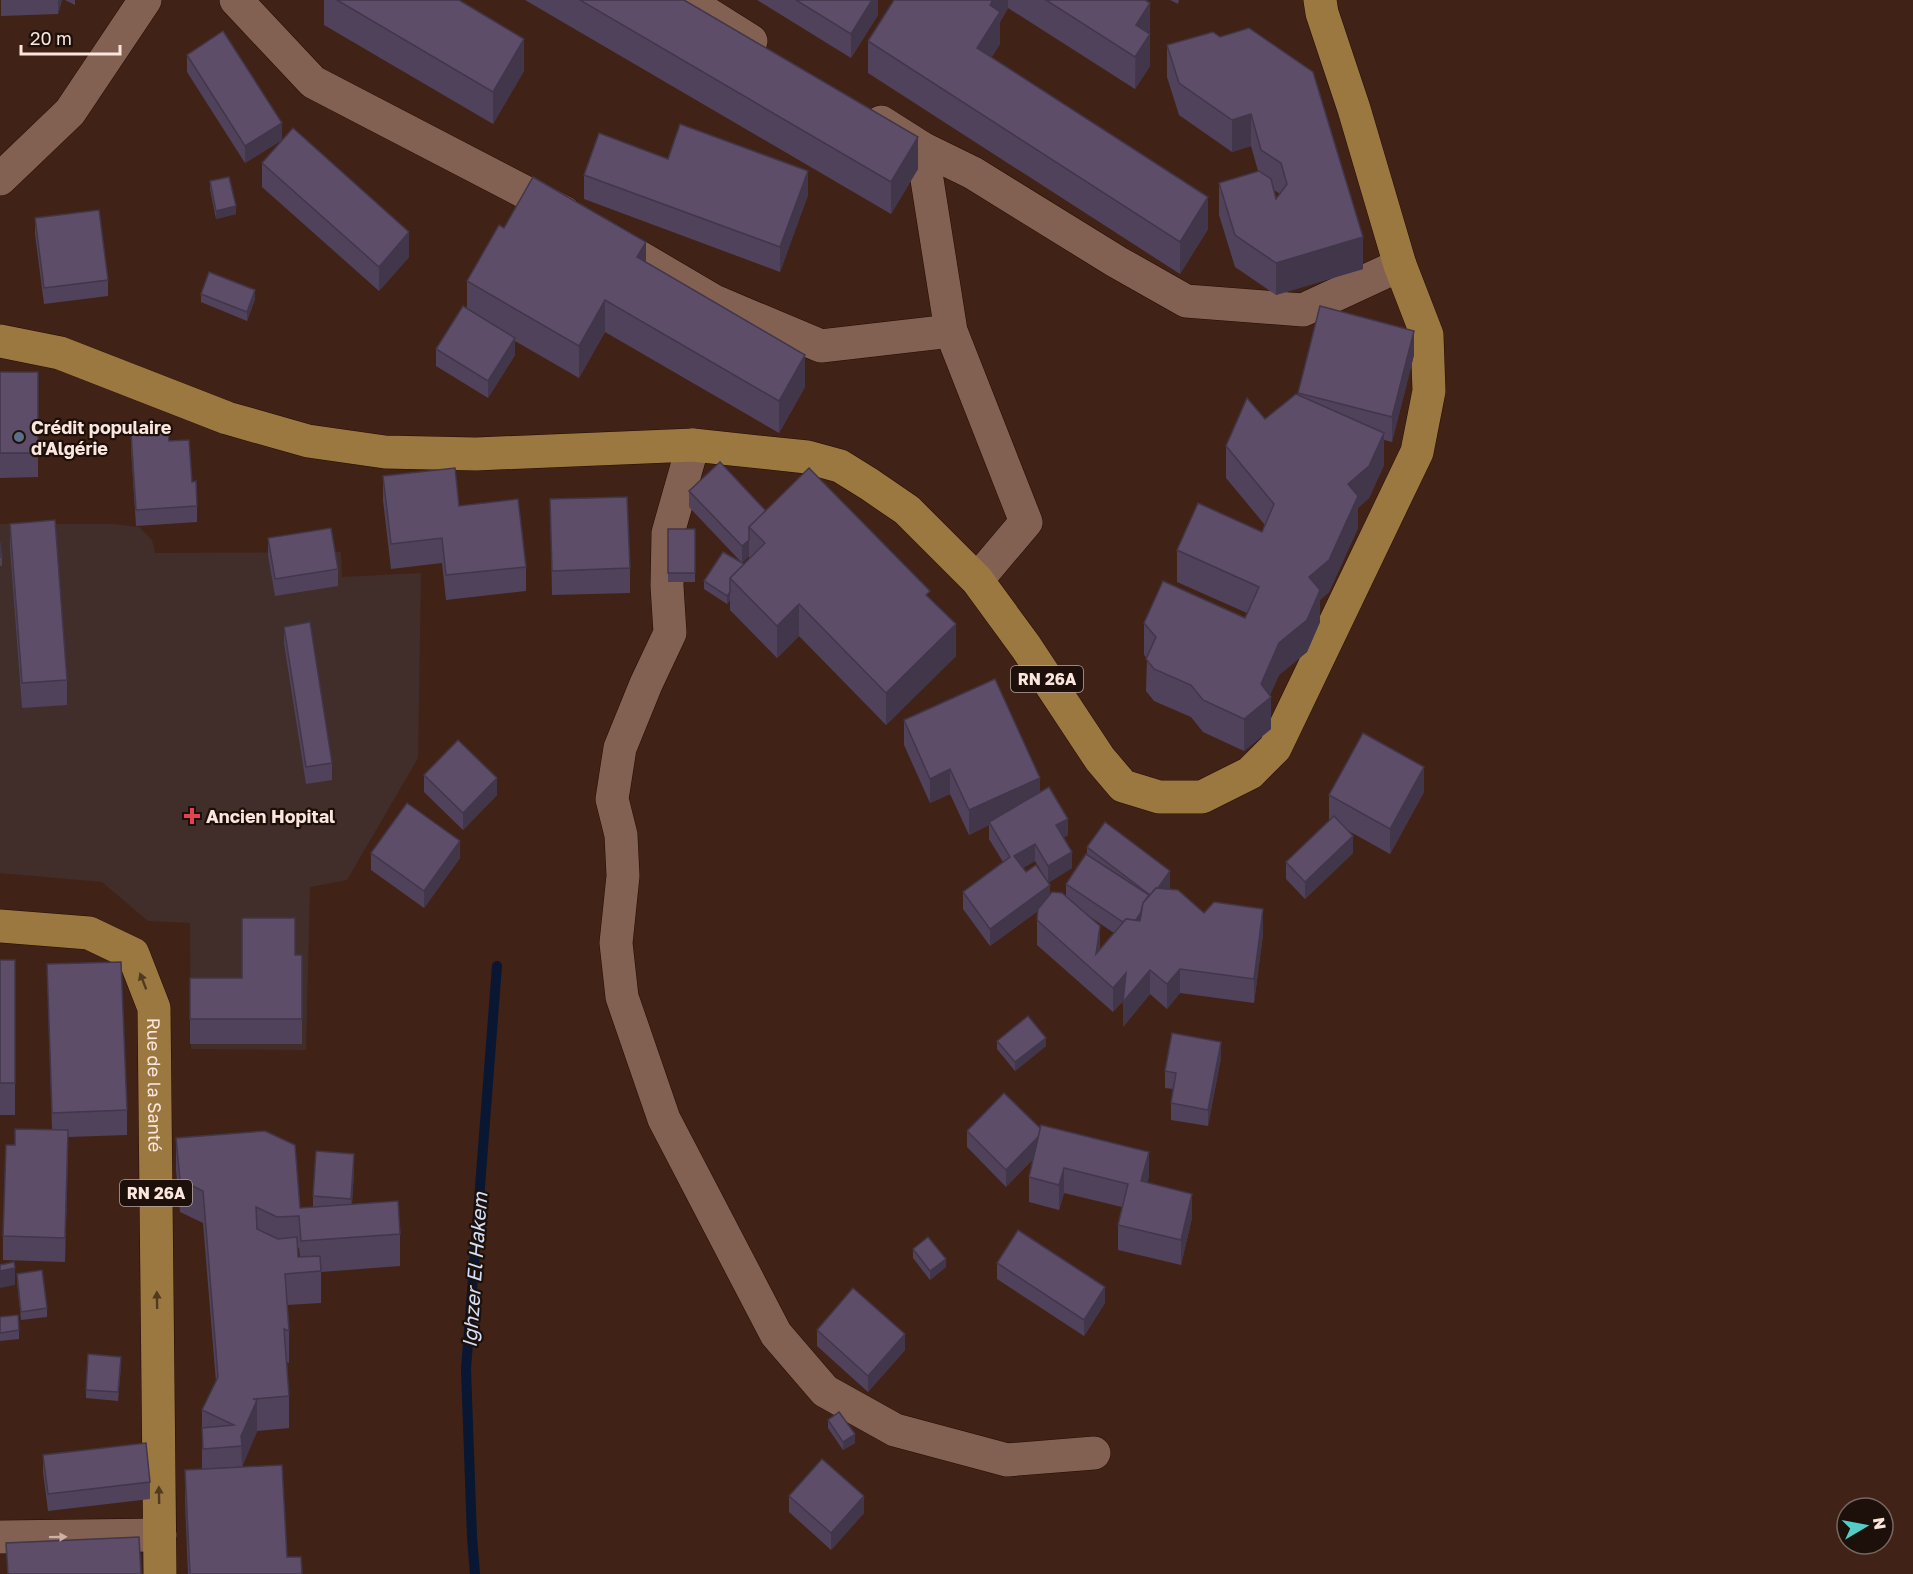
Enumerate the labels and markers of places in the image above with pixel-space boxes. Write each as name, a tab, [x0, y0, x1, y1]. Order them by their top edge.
place label: Crédit populaire d'Algérie	[31, 416, 172, 459]
marker: Crédit populaire d'Algérie	[12, 430, 26, 444]
place label: Ancien Hopital	[206, 805, 335, 827]
marker: Ancien Hopital	[183, 807, 201, 825]

